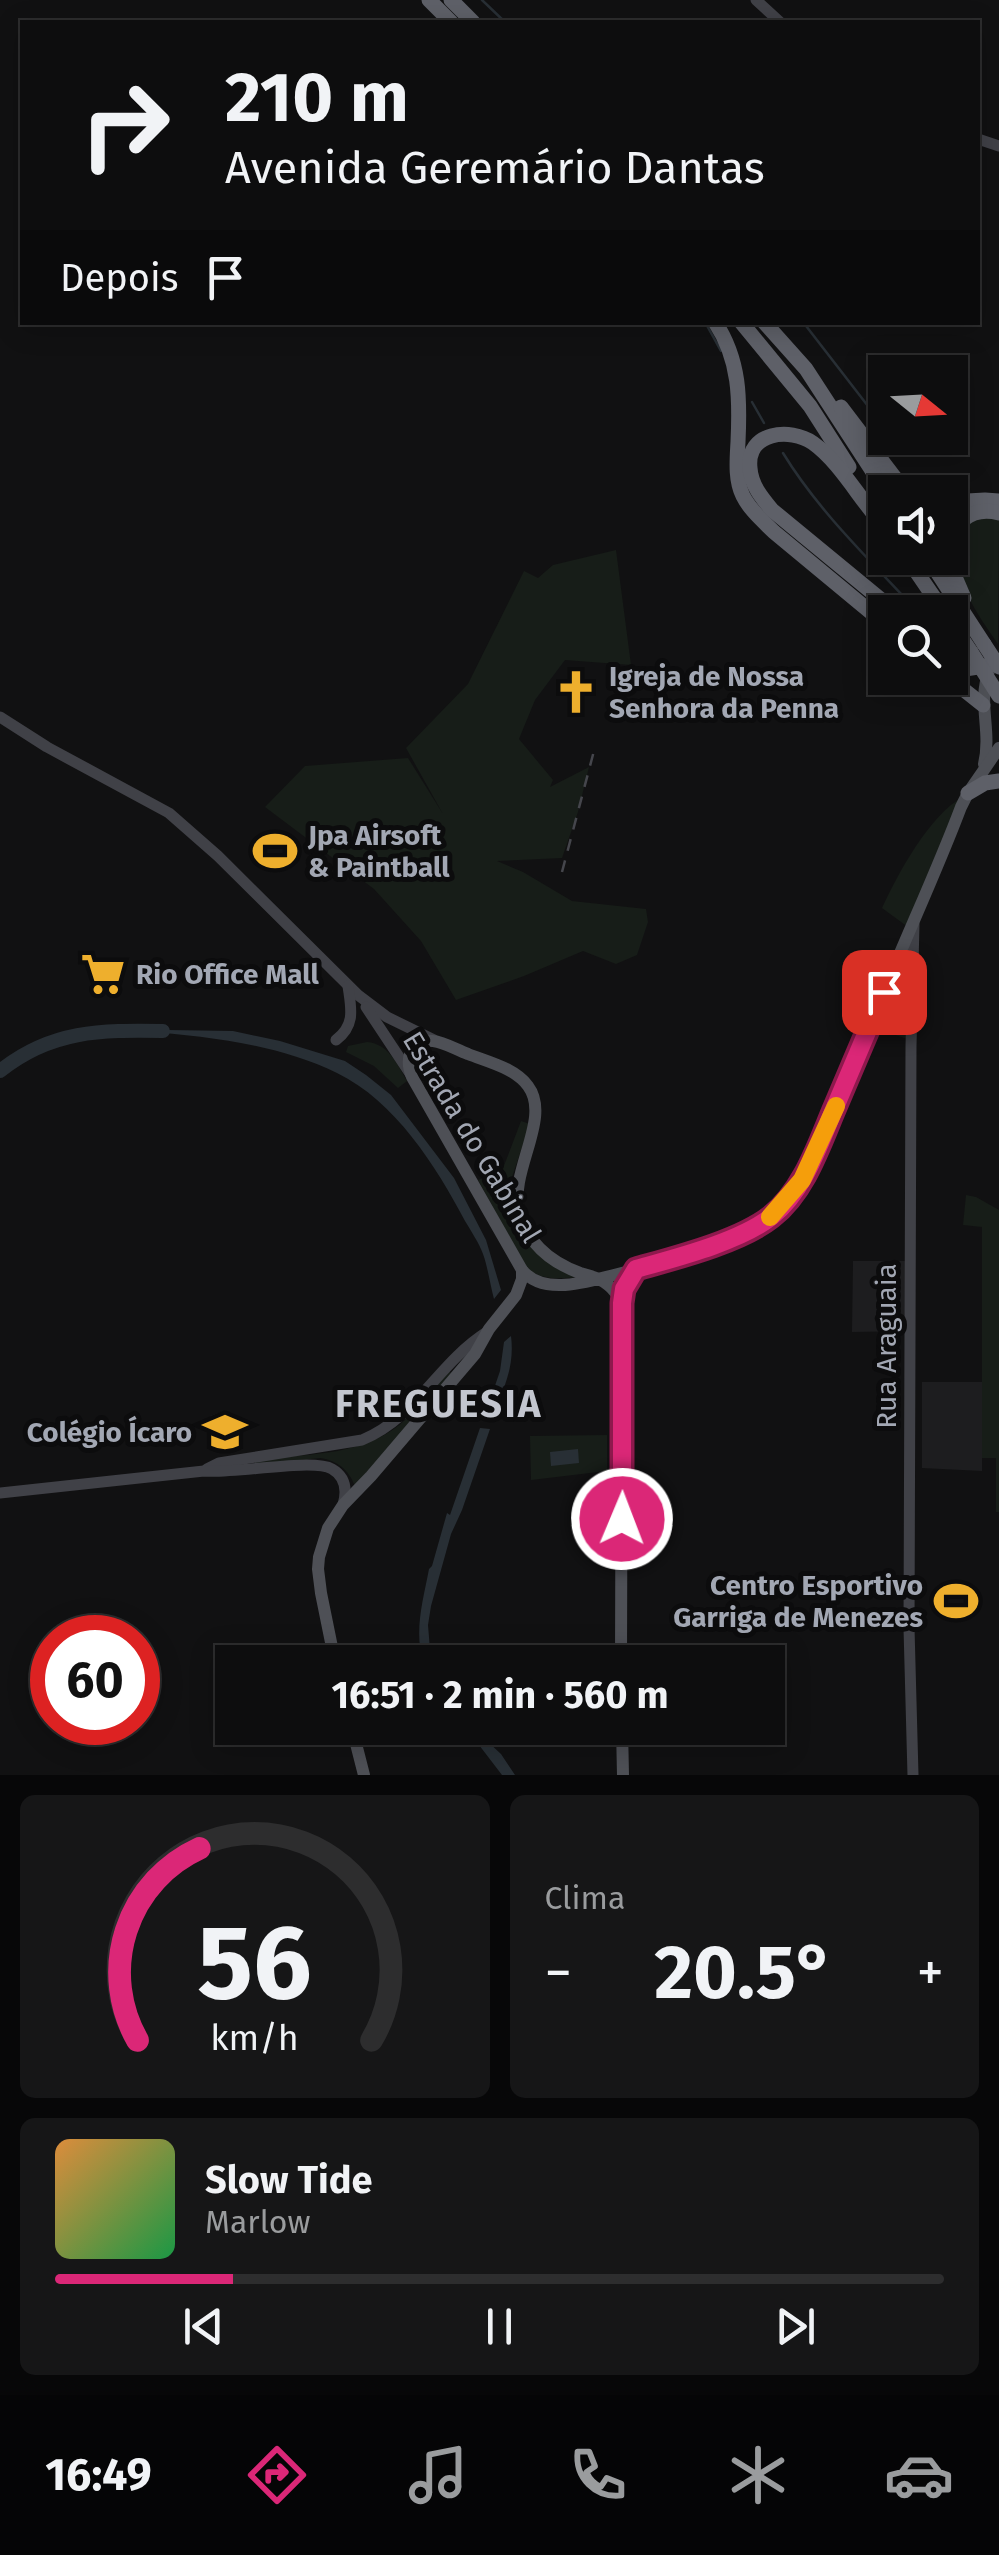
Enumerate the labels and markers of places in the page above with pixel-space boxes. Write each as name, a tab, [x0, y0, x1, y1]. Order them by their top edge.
place label: Igreja de Nossa Senhora da Penna	[609, 660, 839, 725]
church icon: Igreja de Nossa Senhora da Penna	[552, 668, 600, 716]
place label: Jpa Airsoft & Paintball	[307, 819, 450, 884]
sports icon: Jpa Airsoft & Paintball	[251, 827, 299, 875]
supermarket icon: Rio Office Mall	[79, 950, 127, 998]
pin	[842, 950, 927, 1035]
place label: Rio Office Mall	[136, 958, 320, 991]
school or university icon: Colégio Ícaro	[201, 1408, 249, 1456]
place label: Colégio Ícaro	[27, 1415, 192, 1449]
place label: Centro Esportivo Garriga de Menezes	[673, 1569, 923, 1634]
sports icon: Centro Esportivo Garriga de Menezes	[932, 1577, 980, 1625]

